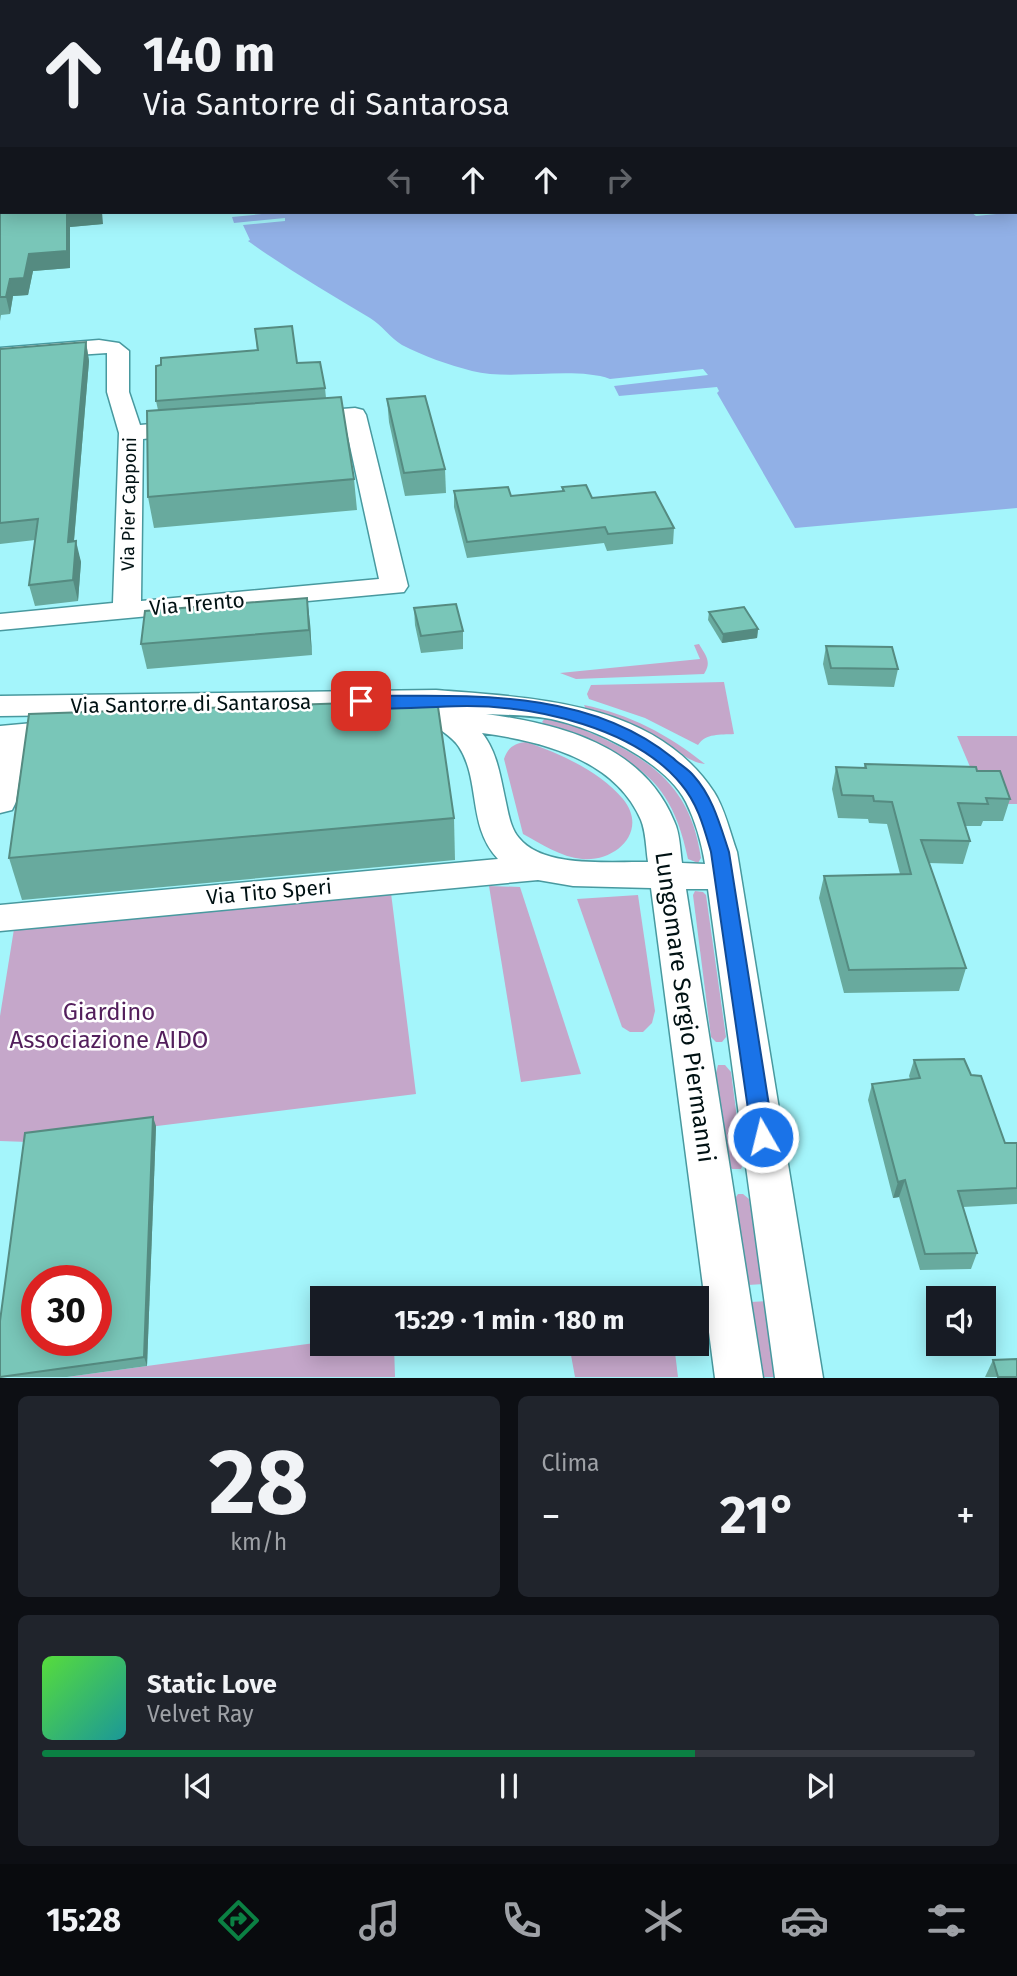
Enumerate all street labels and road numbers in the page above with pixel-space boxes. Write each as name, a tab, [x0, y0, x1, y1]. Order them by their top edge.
street label: Via Pier Capponi	[117, 437, 141, 571]
street label: Via Trento	[148, 587, 246, 621]
street label: Via Santorre di Santarosa	[70, 689, 312, 719]
street label: Lungomare Sergio Piermanni	[649, 850, 721, 1164]
street label: Via Tito Speri	[205, 874, 333, 910]

